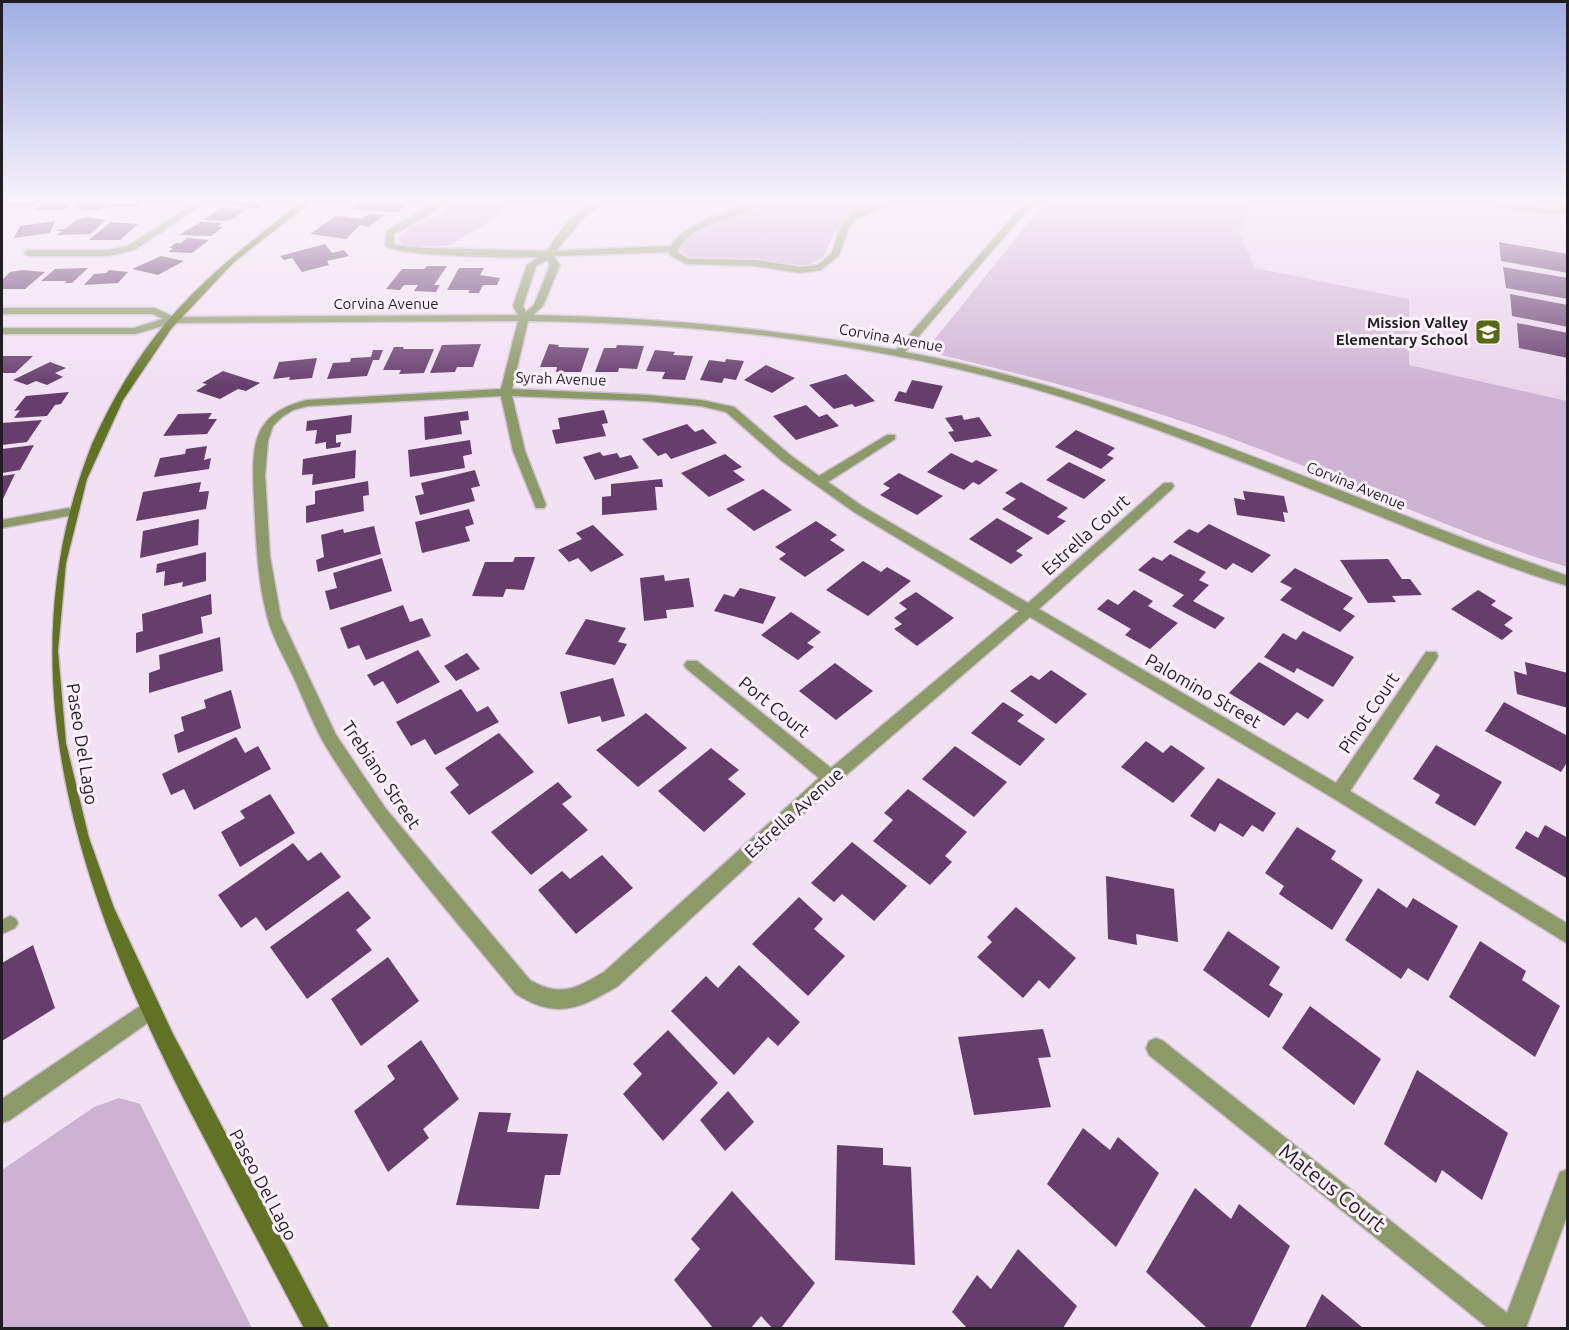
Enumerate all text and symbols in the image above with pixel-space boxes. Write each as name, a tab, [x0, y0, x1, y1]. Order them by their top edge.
street label: Corvina Avenue	[333, 295, 439, 312]
place label: Mission Valley Elementary School	[1336, 314, 1468, 348]
school or university icon: Mission Valley Elementary School	[1473, 317, 1503, 347]
street label: Corvina Avenue	[838, 320, 944, 355]
street label: Syrah Avenue	[515, 368, 607, 389]
street label: Corvina Avenue	[1304, 458, 1408, 513]
street label: Estrella Court	[1038, 490, 1133, 579]
street label: Palomino Street	[1142, 649, 1265, 731]
street label: Pinot Court	[1334, 668, 1402, 757]
street label: Port Court	[735, 672, 814, 741]
street label: Paseo Del Lago	[63, 682, 102, 806]
street label: Trebiano Street	[338, 717, 425, 832]
street label: Estrella Avenue	[740, 763, 847, 862]
street label: Paseo Del Lago	[226, 1126, 302, 1244]
street label: Mateus Court	[1275, 1138, 1390, 1236]

